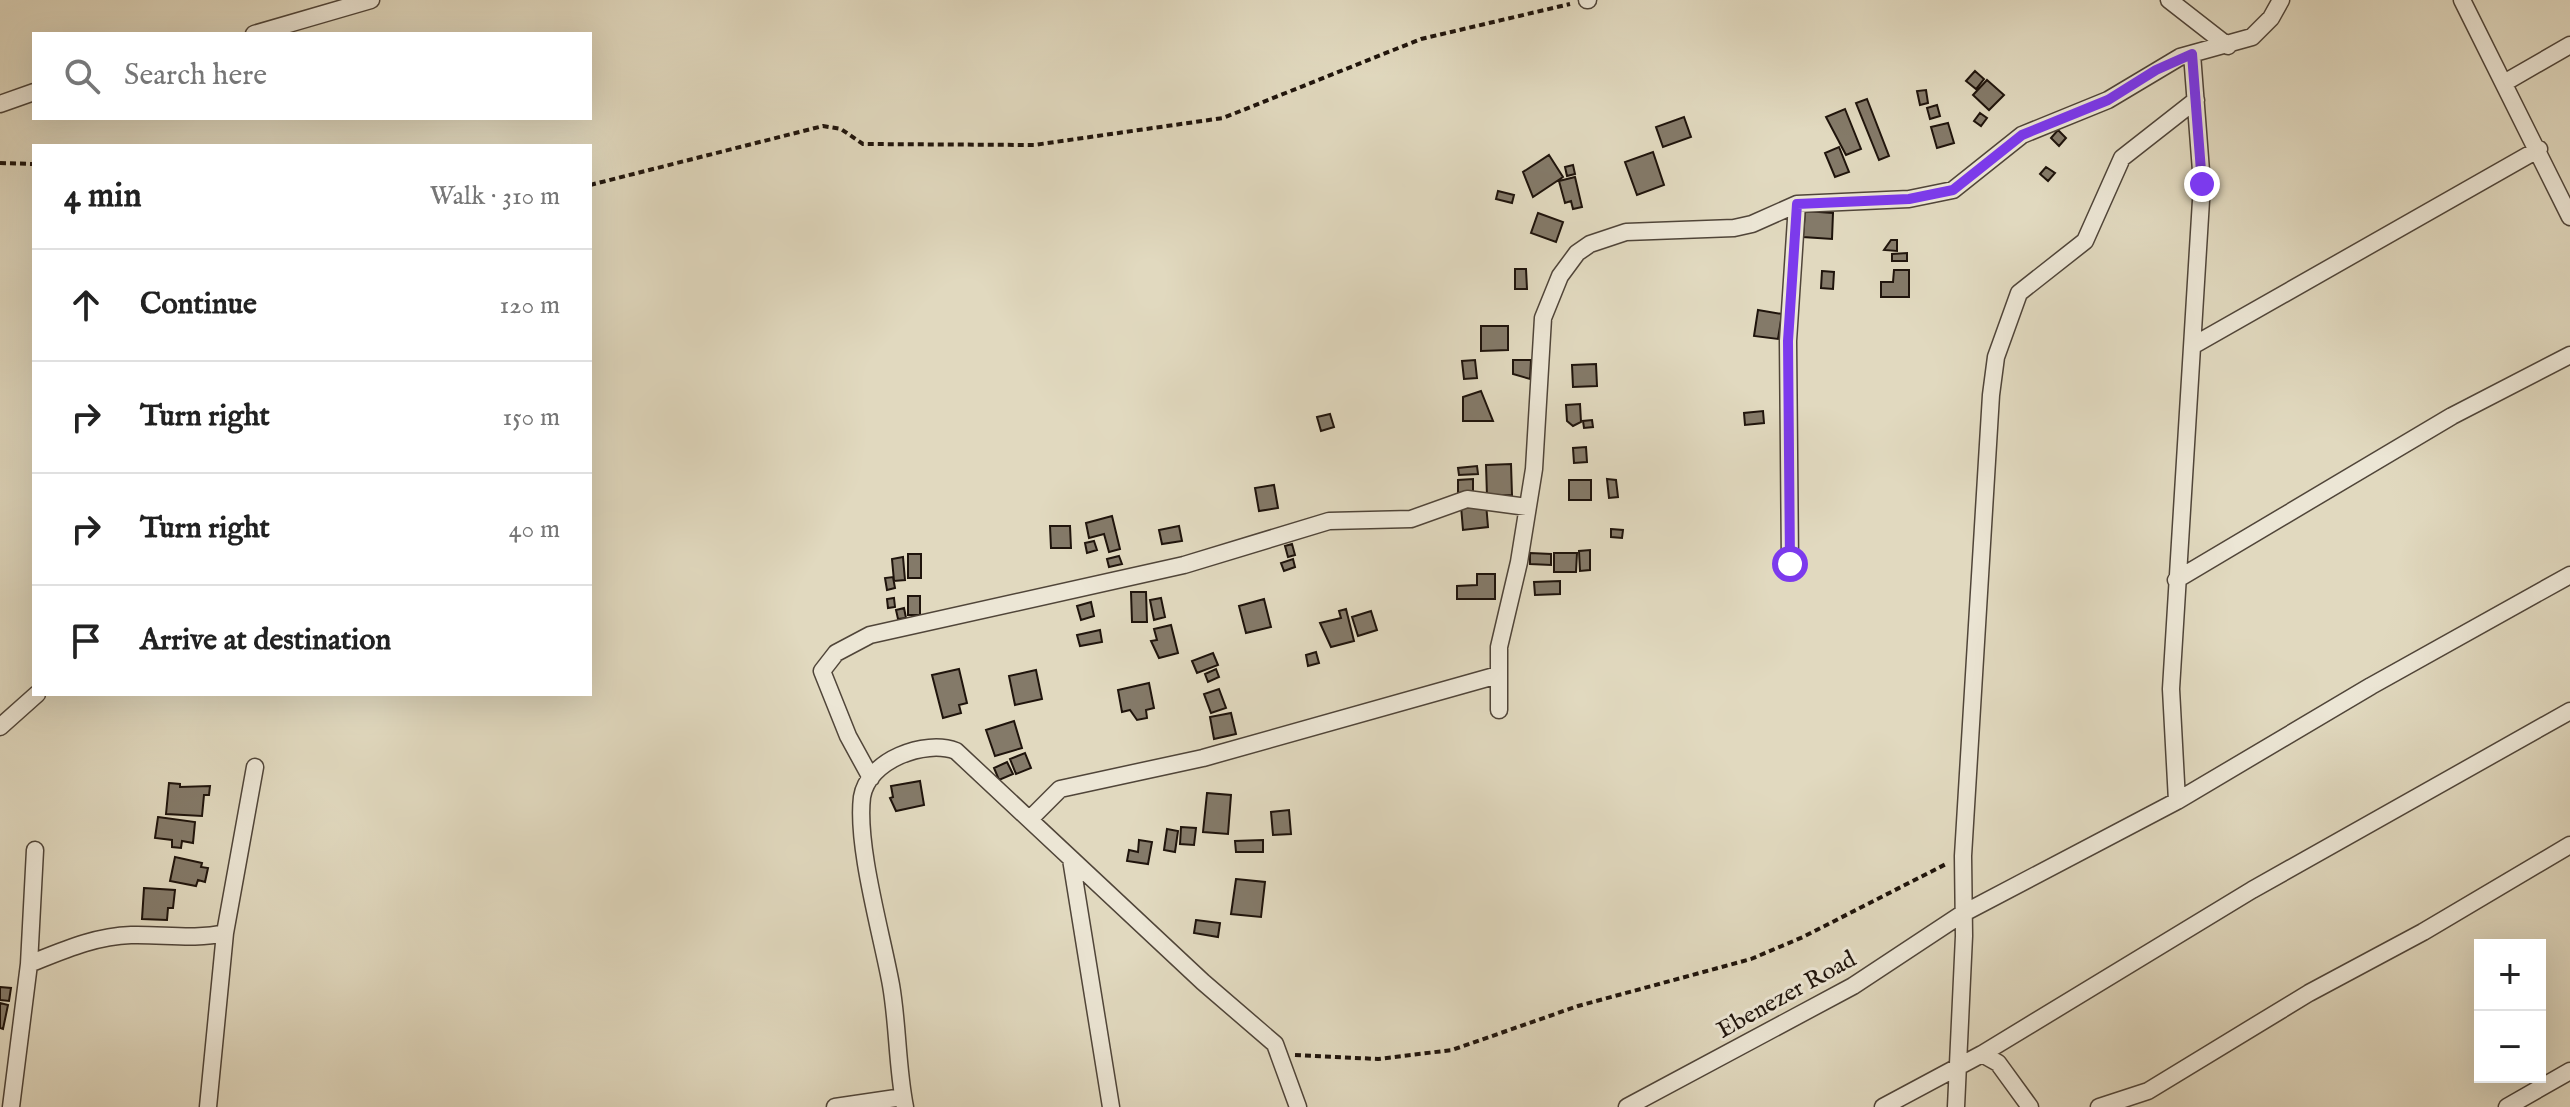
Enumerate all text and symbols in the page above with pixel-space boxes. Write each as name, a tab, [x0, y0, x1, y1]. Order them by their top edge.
search box	[32, 32, 592, 120]
icon: search	[60, 54, 104, 98]
text: Search here	[124, 57, 267, 95]
route end	[2184, 166, 2220, 202]
text: 4 min	[64, 175, 142, 218]
text: Walk · 310 m	[430, 180, 560, 213]
icon: ahead	[64, 283, 108, 327]
text: Continue	[140, 286, 257, 324]
text: 120 m	[500, 289, 560, 322]
icon: right	[64, 395, 108, 439]
text: Turn right	[140, 398, 270, 436]
text: 150 m	[502, 401, 560, 434]
icon: right	[64, 507, 108, 551]
text: Turn right	[140, 510, 270, 548]
text: 40 m	[509, 513, 560, 546]
route start	[1772, 546, 1808, 582]
icon: arrive	[64, 619, 108, 663]
text: Arrive at destination	[140, 622, 391, 660]
map controls	[2474, 939, 2546, 1083]
button: +	[2474, 939, 2546, 1011]
street label: Ebenezer Road	[1712, 944, 1862, 1046]
button: −	[2474, 1011, 2546, 1083]

